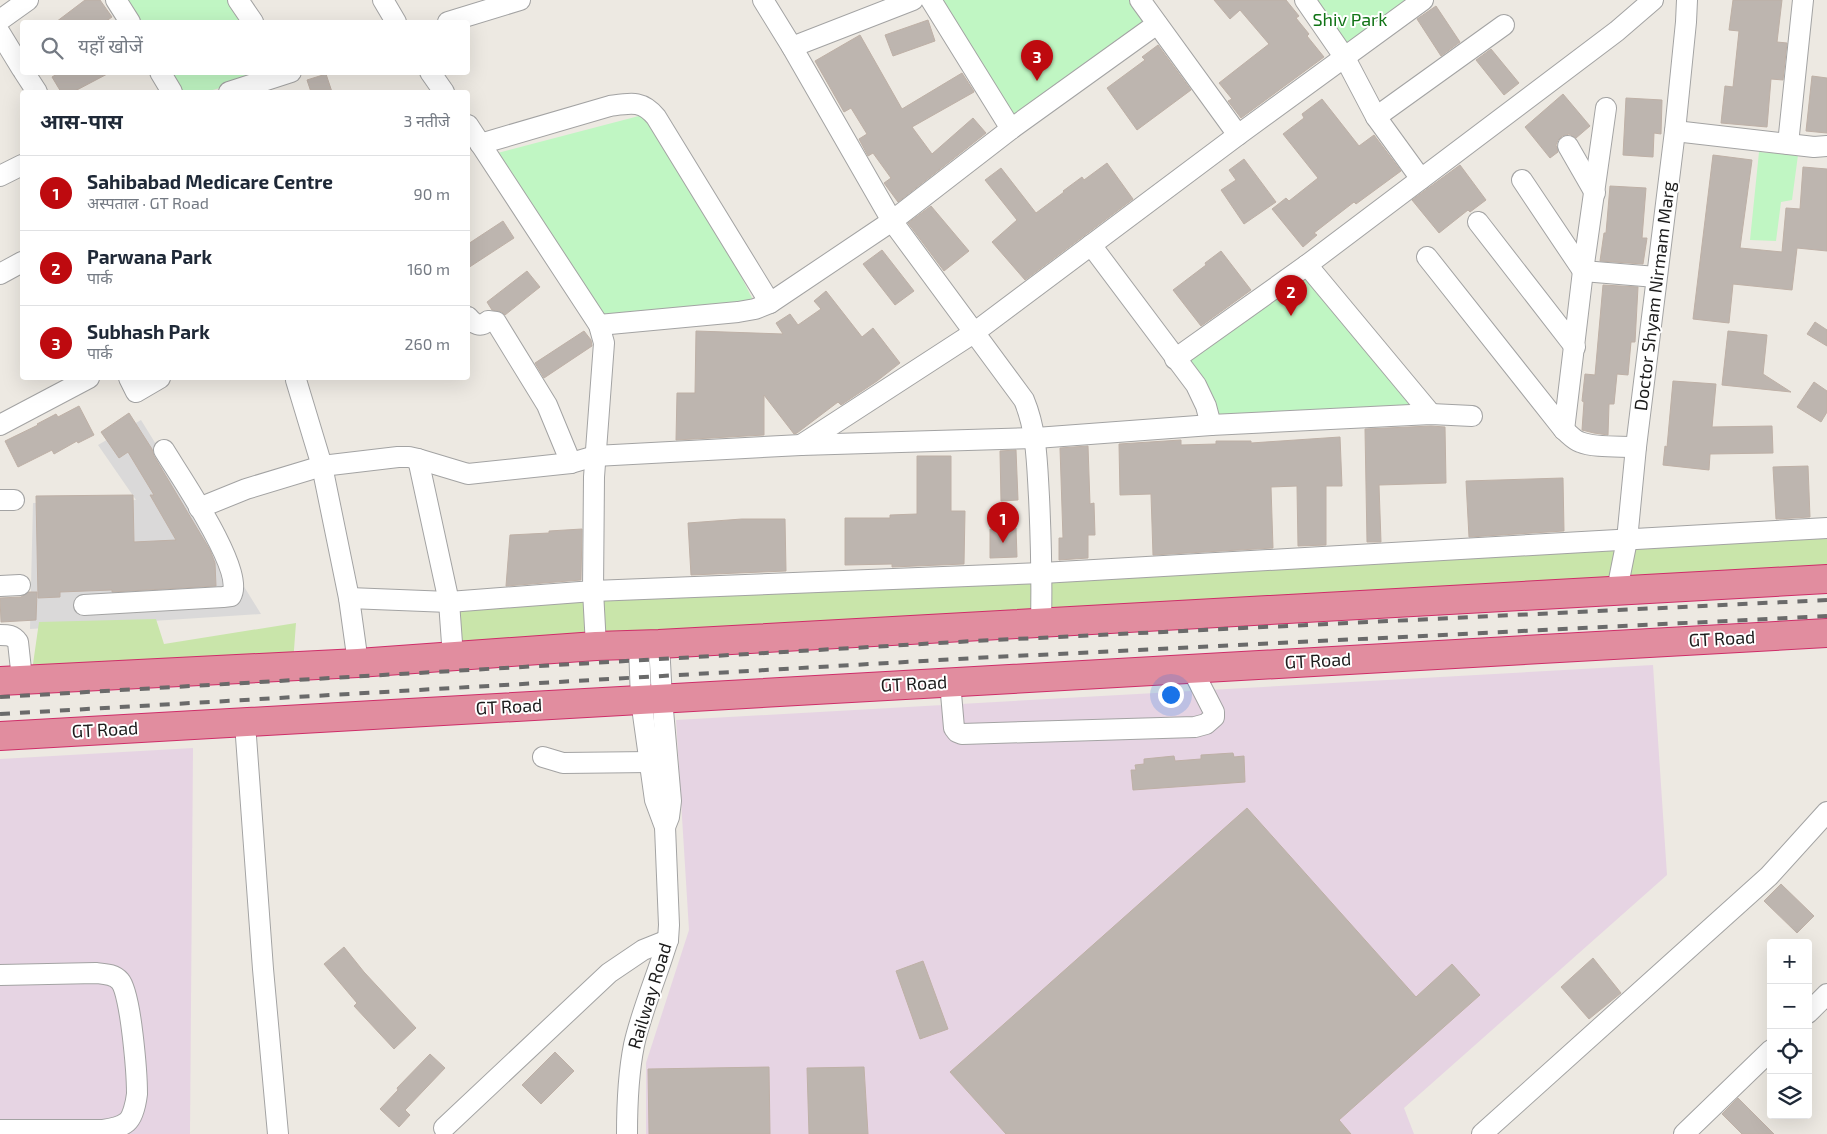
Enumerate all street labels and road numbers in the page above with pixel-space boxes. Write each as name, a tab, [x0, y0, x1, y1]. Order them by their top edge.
street label: Doctor Shyam Nirmam Marg	[1629, 180, 1679, 412]
street label: GT Road	[1688, 625, 1756, 651]
street label: GT Road	[1284, 647, 1352, 673]
street label: GT Road	[880, 670, 948, 696]
street label: GT Road	[475, 693, 543, 719]
street label: GT Road	[71, 716, 139, 742]
street label: Railway Road	[622, 940, 676, 1051]

